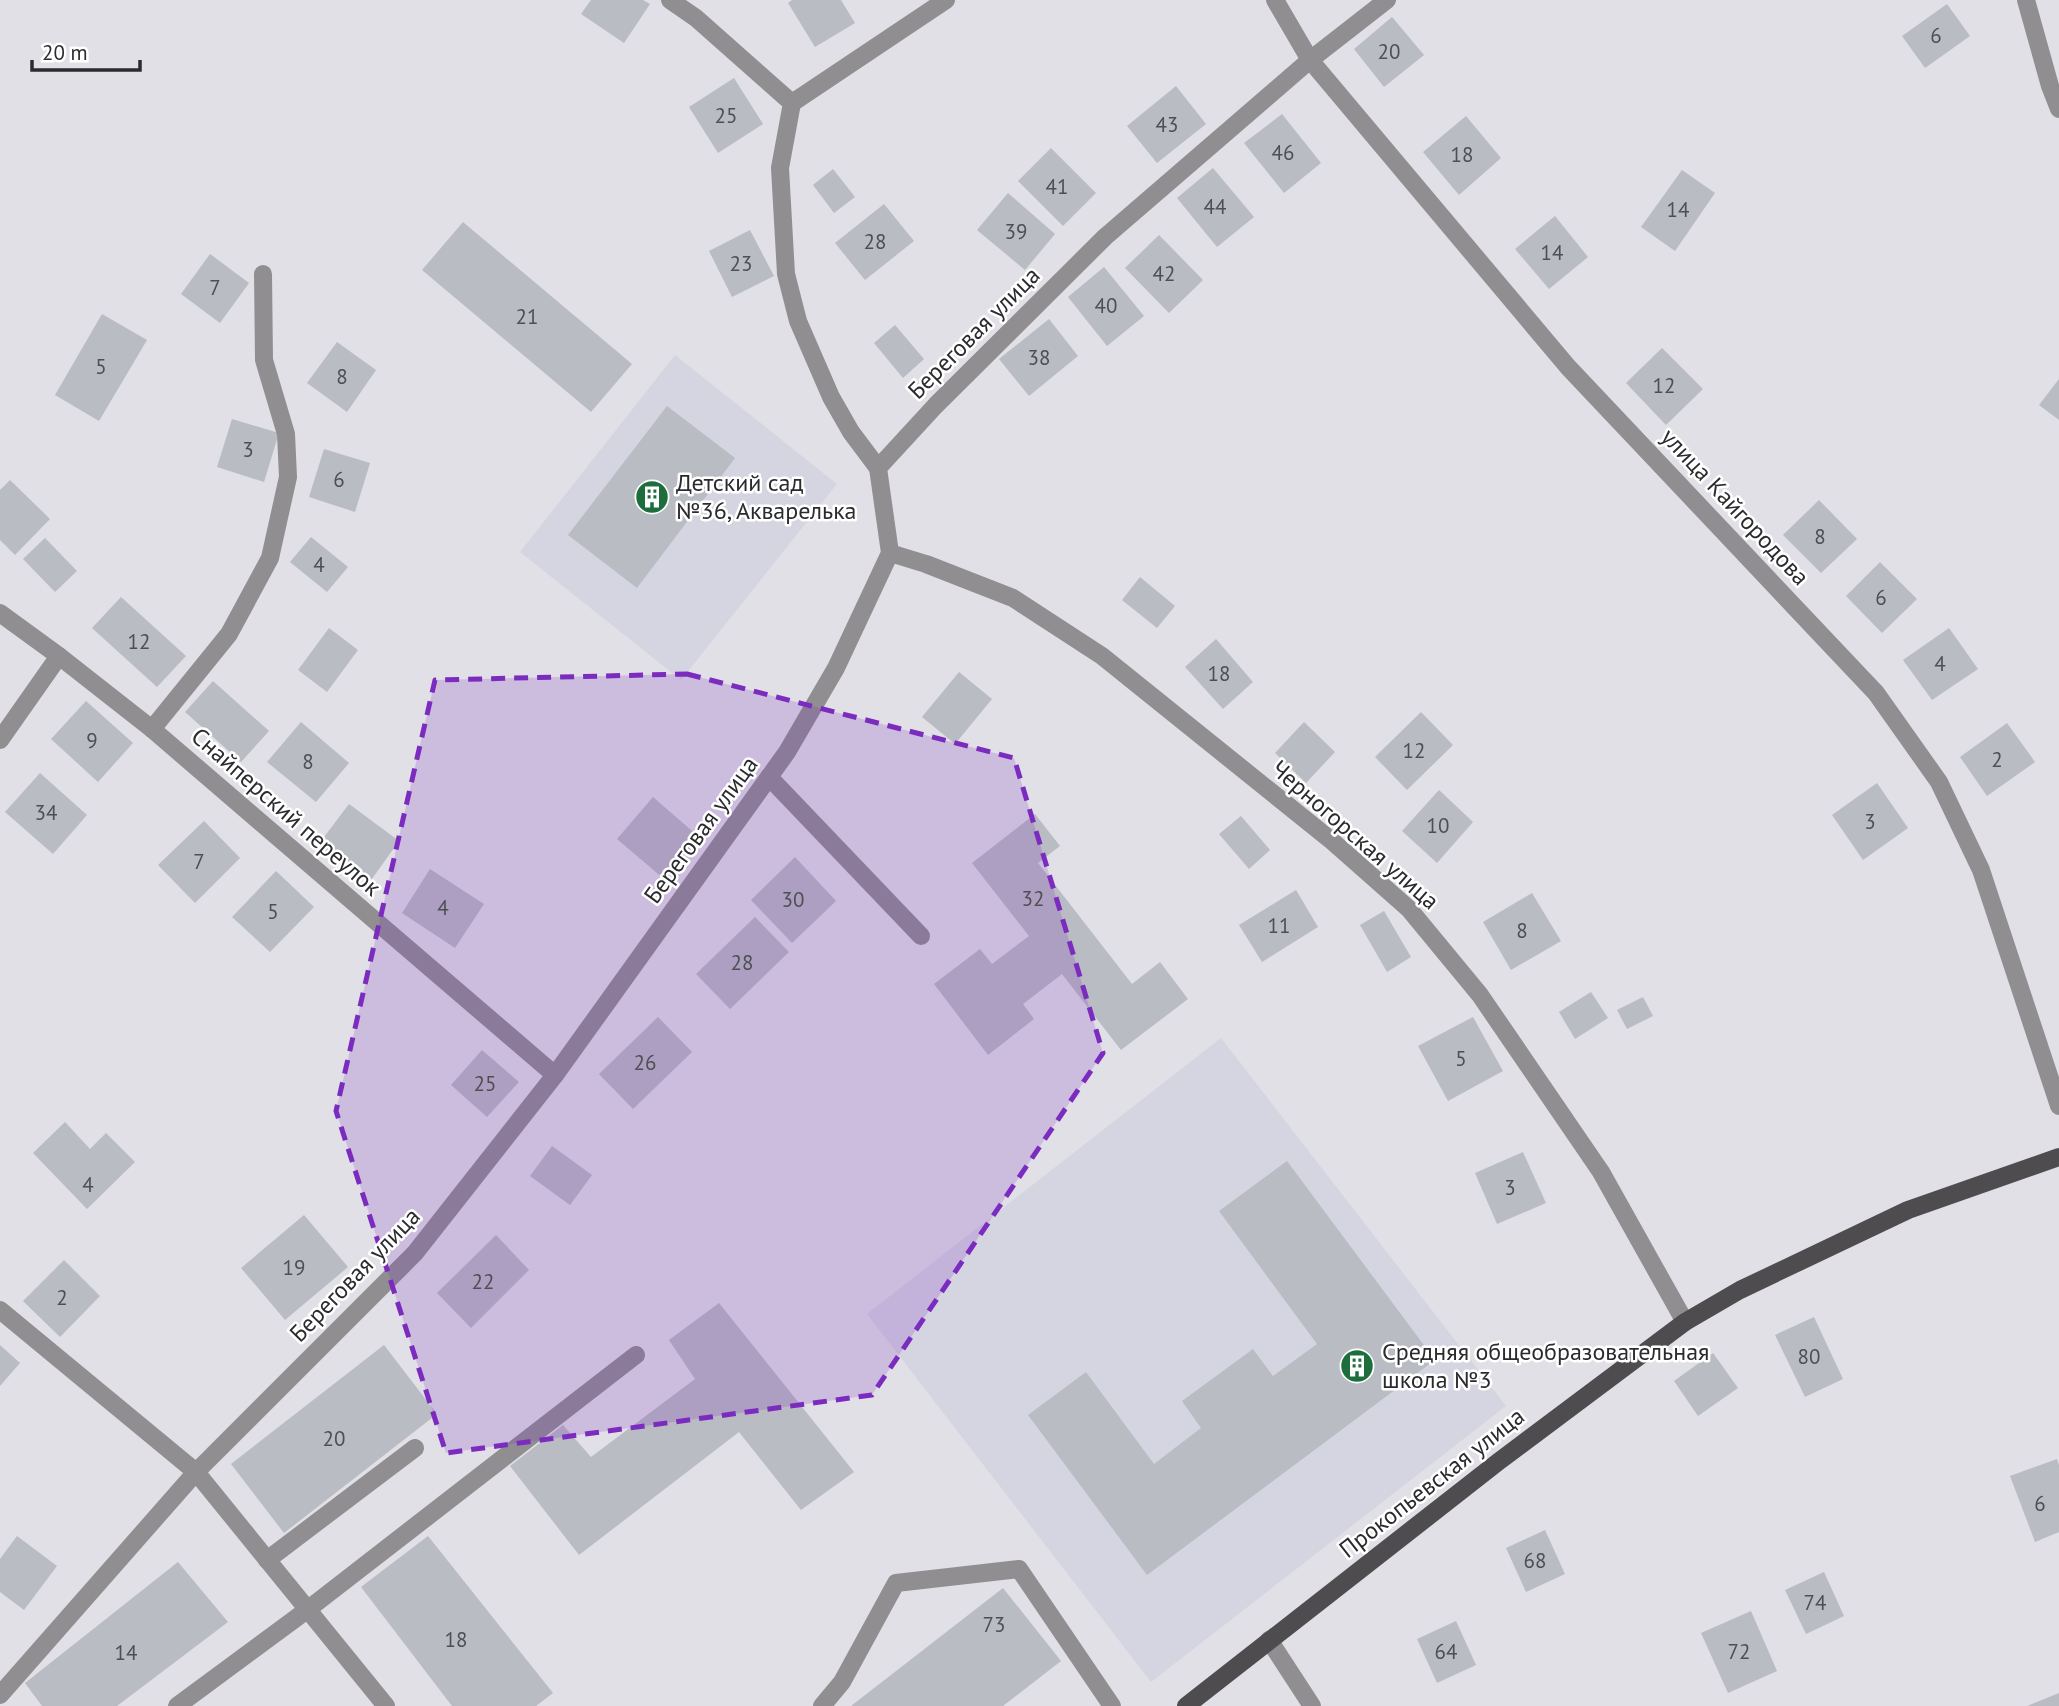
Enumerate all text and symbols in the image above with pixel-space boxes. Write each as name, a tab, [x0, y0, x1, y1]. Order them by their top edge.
house number: 6	[1930, 22, 1942, 49]
scale bar	[32, 28, 140, 72]
house number: 20	[1378, 38, 1400, 65]
text: 20 m	[42, 39, 88, 66]
house number: 25	[715, 102, 737, 129]
house number: 43	[1156, 111, 1178, 138]
house number: 46	[1272, 139, 1294, 166]
house number: 18	[1451, 141, 1473, 168]
house number: 41	[1046, 173, 1068, 200]
house number: 44	[1204, 193, 1226, 220]
house number: 14	[1667, 196, 1689, 223]
house number: 39	[1005, 218, 1027, 245]
house number: 28	[864, 228, 886, 255]
house number: 14	[1541, 239, 1563, 266]
house number: 23	[730, 250, 752, 277]
street label: Береговая улица	[901, 260, 1046, 405]
house number: 42	[1153, 260, 1175, 287]
house number: 7	[209, 274, 221, 301]
house number: 40	[1095, 292, 1117, 319]
house number: 21	[516, 303, 538, 330]
house number: 38	[1028, 344, 1050, 371]
house number: 5	[95, 353, 107, 380]
house number: 8	[336, 363, 348, 390]
house number: 12	[1653, 372, 1675, 399]
street label: улица Кайгородова	[1654, 422, 1816, 592]
house number: 3	[242, 436, 254, 463]
house number: 6	[333, 466, 345, 493]
place label: Детский сад №36, Акварелька	[676, 467, 857, 526]
building icon: Детский сад №36, Акварелька	[633, 478, 671, 516]
house number: 8	[1814, 523, 1826, 550]
house number: 4	[313, 551, 325, 578]
house number: 6	[1875, 584, 1887, 611]
house number: 12	[128, 628, 150, 655]
house number: 4	[1934, 650, 1946, 677]
house number: 18	[1208, 660, 1230, 687]
street label: Снайперский переулок	[185, 721, 388, 903]
house number: 9	[86, 727, 98, 754]
house number: 12	[1403, 737, 1425, 764]
house number: 2	[1991, 746, 2003, 773]
house number: 8	[302, 748, 314, 775]
street label: Береговая улица	[637, 750, 764, 909]
street label: Черногорская улица	[1265, 753, 1446, 916]
house number: 34	[35, 799, 57, 826]
house number: 3	[1864, 808, 1876, 835]
house number: 10	[1427, 812, 1449, 839]
house number: 7	[193, 848, 205, 875]
house number: 32	[1022, 885, 1044, 912]
house number: 30	[782, 886, 804, 913]
house number: 4	[437, 894, 449, 921]
house number: 5	[267, 898, 279, 925]
house number: 11	[1268, 912, 1290, 939]
house number: 8	[1516, 917, 1528, 944]
house number: 28	[731, 949, 753, 976]
house number: 5	[1455, 1045, 1467, 1072]
house number: 26	[634, 1049, 656, 1076]
house number: 25	[474, 1070, 496, 1097]
house number: 4	[82, 1171, 94, 1198]
house number: 3	[1504, 1174, 1516, 1201]
street label: Береговая улица	[283, 1201, 426, 1348]
house number: 19	[283, 1254, 305, 1281]
house number: 22	[472, 1268, 494, 1295]
house number: 2	[56, 1284, 68, 1311]
place label: Средняя общеобразовательная школа №3	[1382, 1336, 1709, 1395]
house number: 80	[1798, 1343, 1820, 1370]
building icon: Средняя общеобразовательная школа №3	[1338, 1347, 1376, 1385]
street label: Прокопьевская улица	[1333, 1401, 1531, 1565]
house number: 20	[323, 1425, 345, 1452]
house number: 6	[2034, 1490, 2046, 1517]
house number: 68	[1524, 1547, 1546, 1574]
house number: 74	[1804, 1589, 1826, 1616]
house number: 73	[983, 1611, 1005, 1638]
house number: 18	[445, 1626, 467, 1653]
house number: 64	[1435, 1638, 1457, 1665]
house number: 72	[1728, 1638, 1750, 1665]
house number: 14	[115, 1639, 137, 1666]

